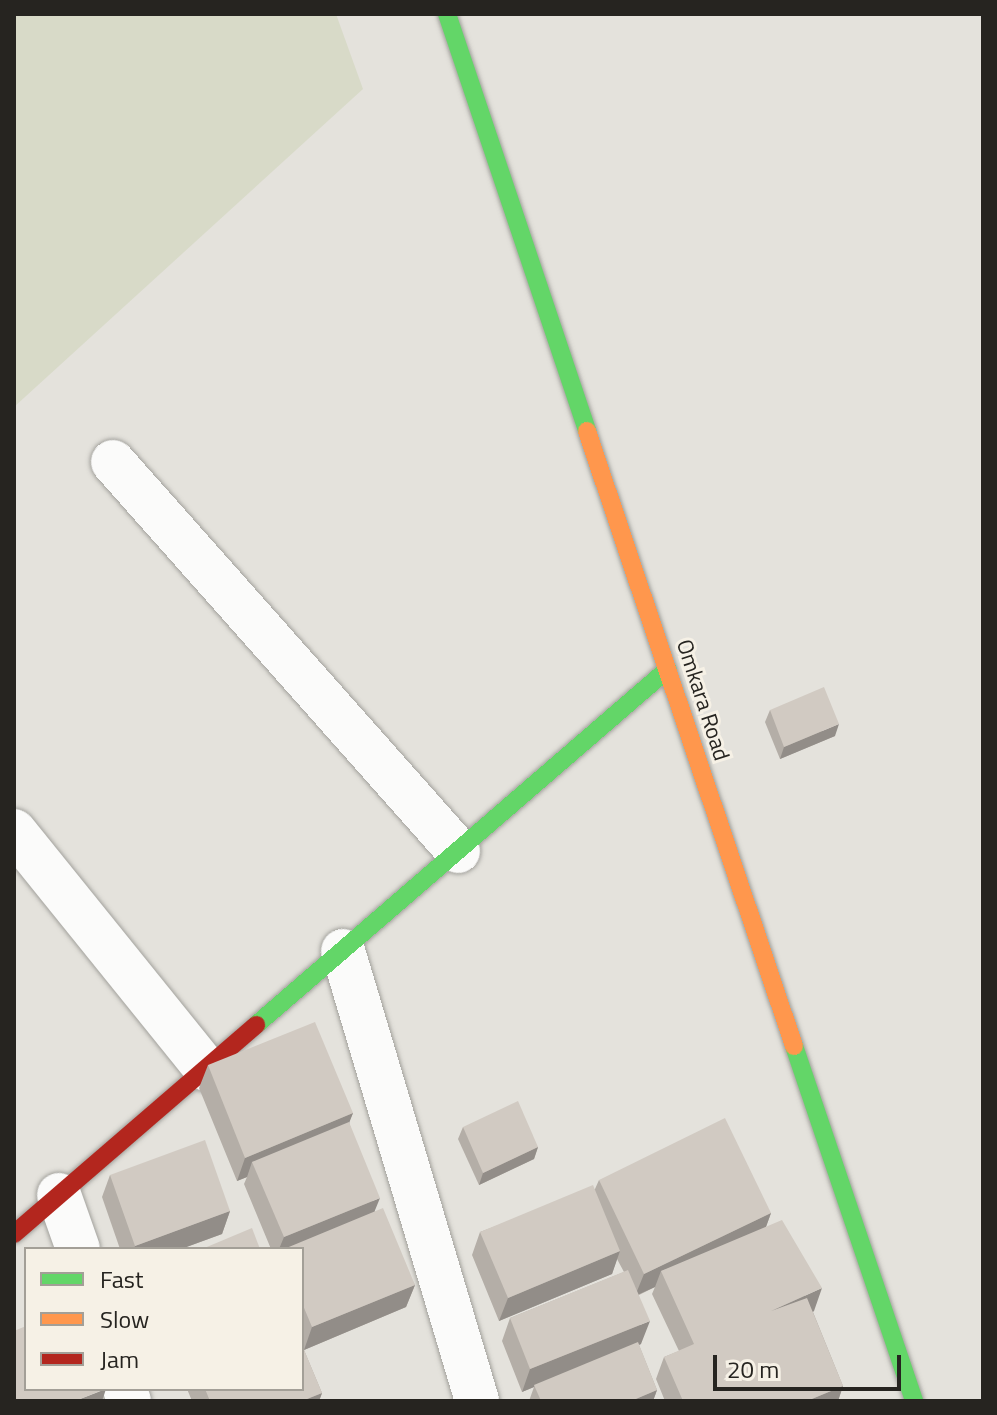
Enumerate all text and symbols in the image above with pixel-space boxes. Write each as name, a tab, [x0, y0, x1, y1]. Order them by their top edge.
street label: Omkara Road	[671, 636, 735, 764]
legend	[24, 1247, 304, 1391]
text: Fast	[100, 1261, 143, 1297]
text: Slow	[100, 1301, 149, 1337]
scale bar	[717, 1339, 905, 1389]
text: Jam	[100, 1341, 139, 1377]
text: 20 m	[727, 1351, 779, 1387]

